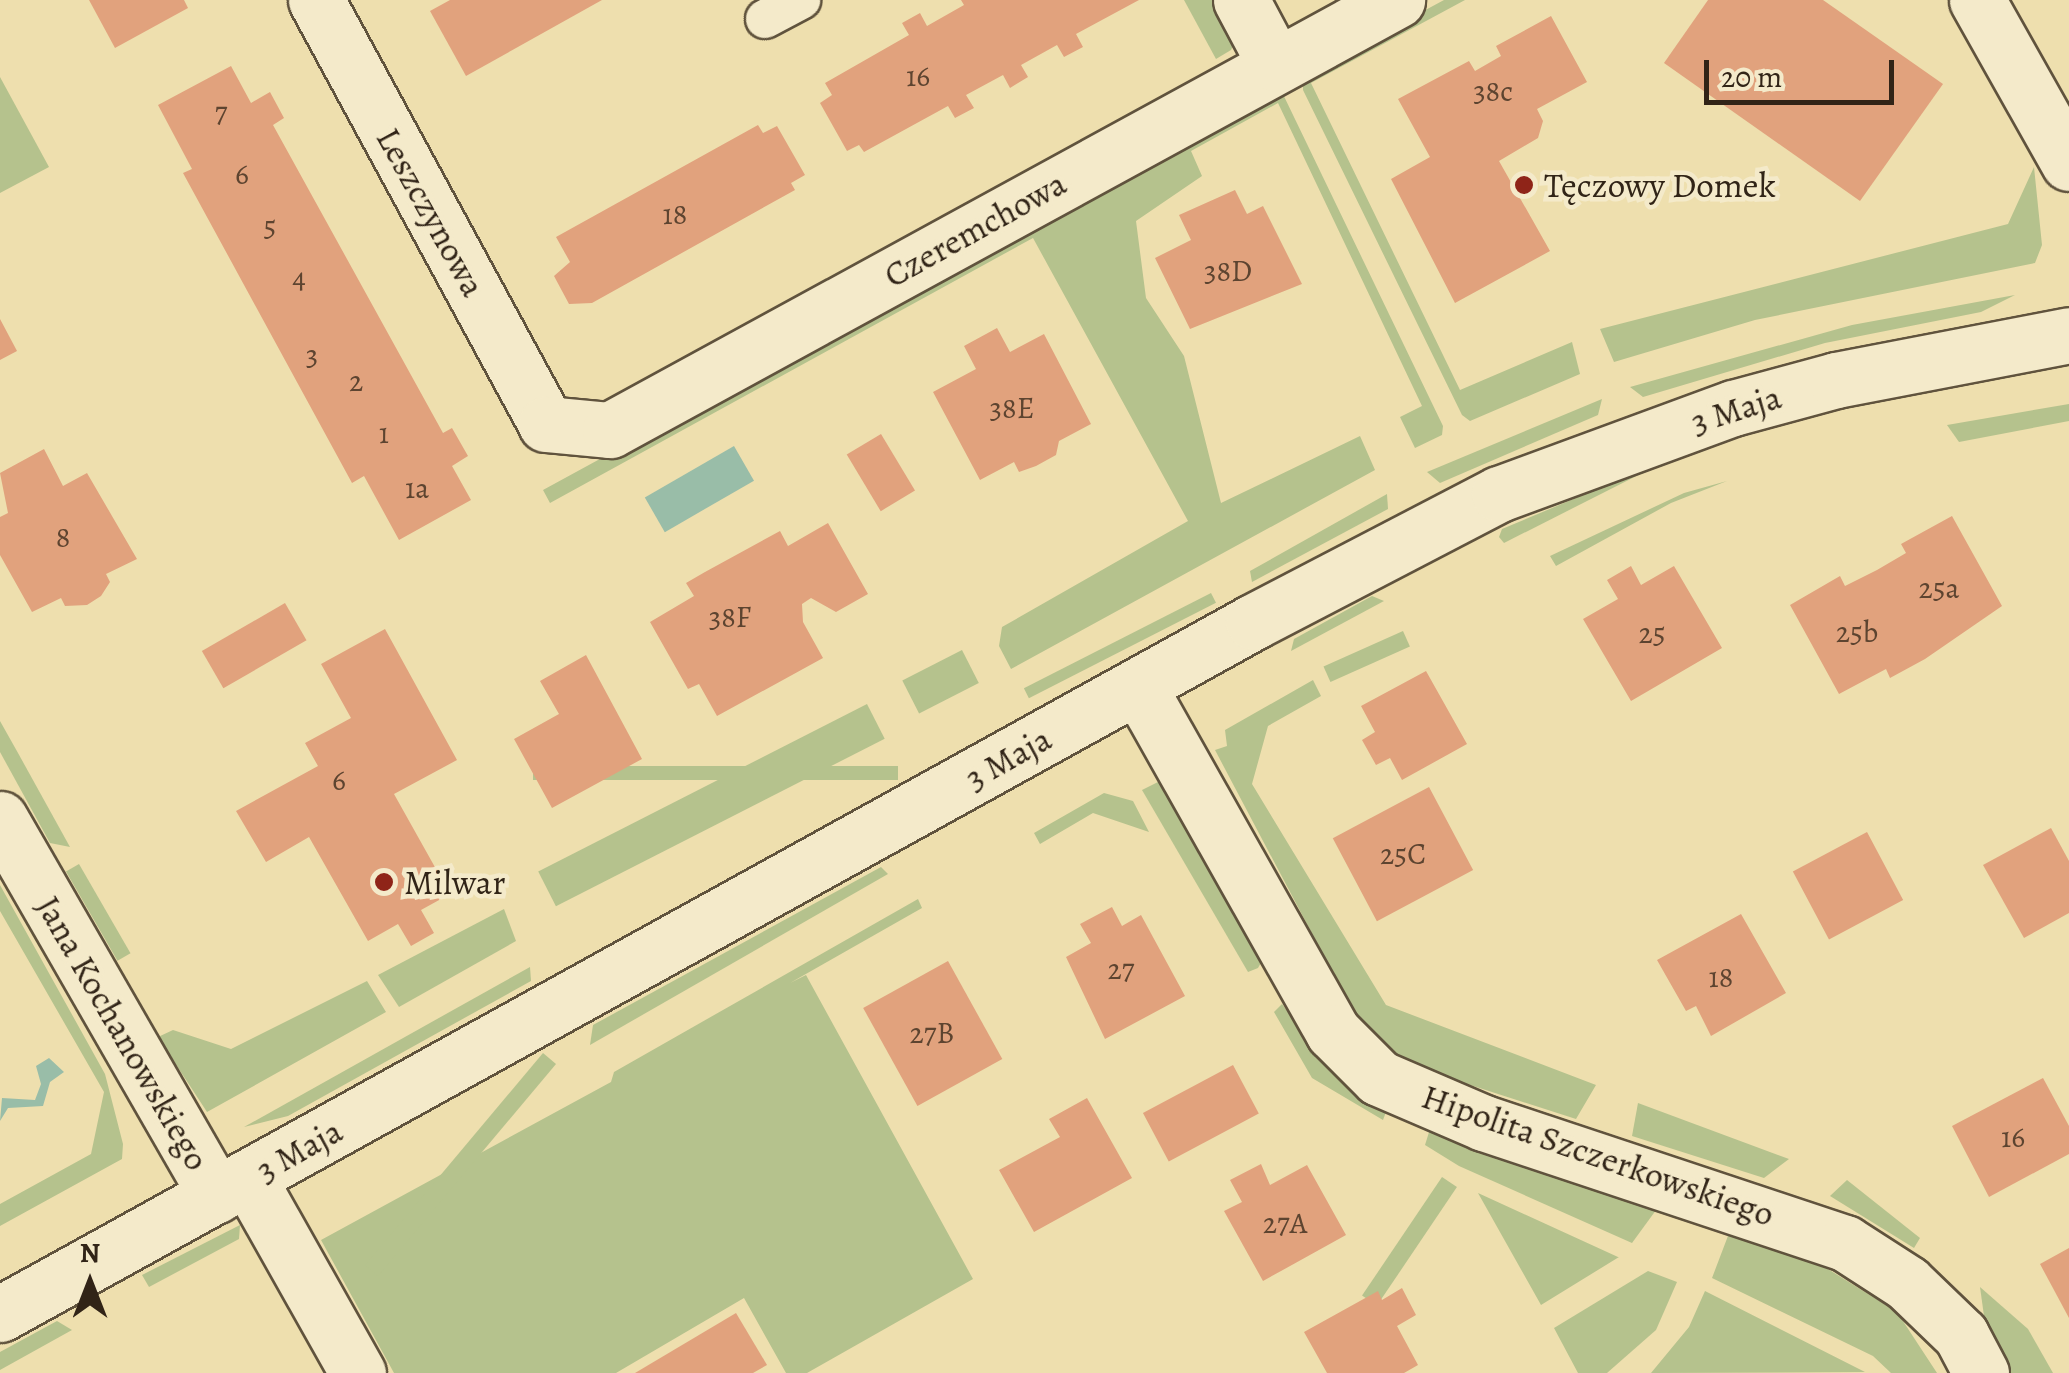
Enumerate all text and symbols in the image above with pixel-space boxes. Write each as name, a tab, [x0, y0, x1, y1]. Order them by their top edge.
scale bar	[1709, 40, 1899, 102]
text: 20 m	[1721, 57, 1782, 97]
house number: 16	[906, 58, 930, 94]
house number: 38c	[1473, 73, 1513, 109]
house number: 7	[215, 94, 227, 130]
street label: Leszczynowa	[367, 120, 495, 304]
house number: 6	[235, 156, 249, 192]
street label: Czeremchowa	[877, 162, 1073, 296]
place label: Tęczowy Domek	[1544, 164, 1776, 206]
marker: Tęczowy Domek	[1513, 174, 1535, 196]
house number: 18	[663, 196, 687, 232]
house number: 5	[264, 208, 276, 244]
house number: 38D	[1204, 253, 1252, 289]
house number: 4	[292, 260, 306, 296]
house number: 3	[306, 337, 318, 373]
house number: 2	[349, 363, 363, 399]
street label: 3 Maja	[1686, 375, 1786, 443]
house number: 38E	[990, 390, 1034, 426]
house number: 1	[379, 415, 389, 451]
house number: 1a	[405, 470, 429, 506]
house number: 8	[56, 519, 70, 555]
house number: 25a	[1918, 570, 1960, 606]
house number: 38F	[709, 599, 751, 635]
house number: 25b	[1836, 614, 1878, 650]
house number: 25	[1638, 615, 1666, 651]
street label: 3 Maja	[958, 717, 1058, 799]
house number: 6	[332, 762, 346, 798]
house number: 25C	[1380, 836, 1426, 872]
place label: Milwar	[404, 861, 506, 903]
marker: Milwar	[373, 871, 395, 893]
street label: Jana Kochanowskiego	[27, 888, 219, 1178]
house number: 27	[1108, 951, 1134, 987]
house number: 18	[1709, 959, 1733, 995]
house number: 27B	[910, 1015, 954, 1051]
street label: Hipolita Szczerkowskiego	[1416, 1075, 1780, 1235]
street label: 3 Maja	[249, 1109, 349, 1191]
house number: 16	[2001, 1119, 2025, 1155]
house number: 27A	[1263, 1205, 1307, 1241]
north arrow	[40, 1233, 140, 1333]
text: N	[80, 1234, 100, 1272]

